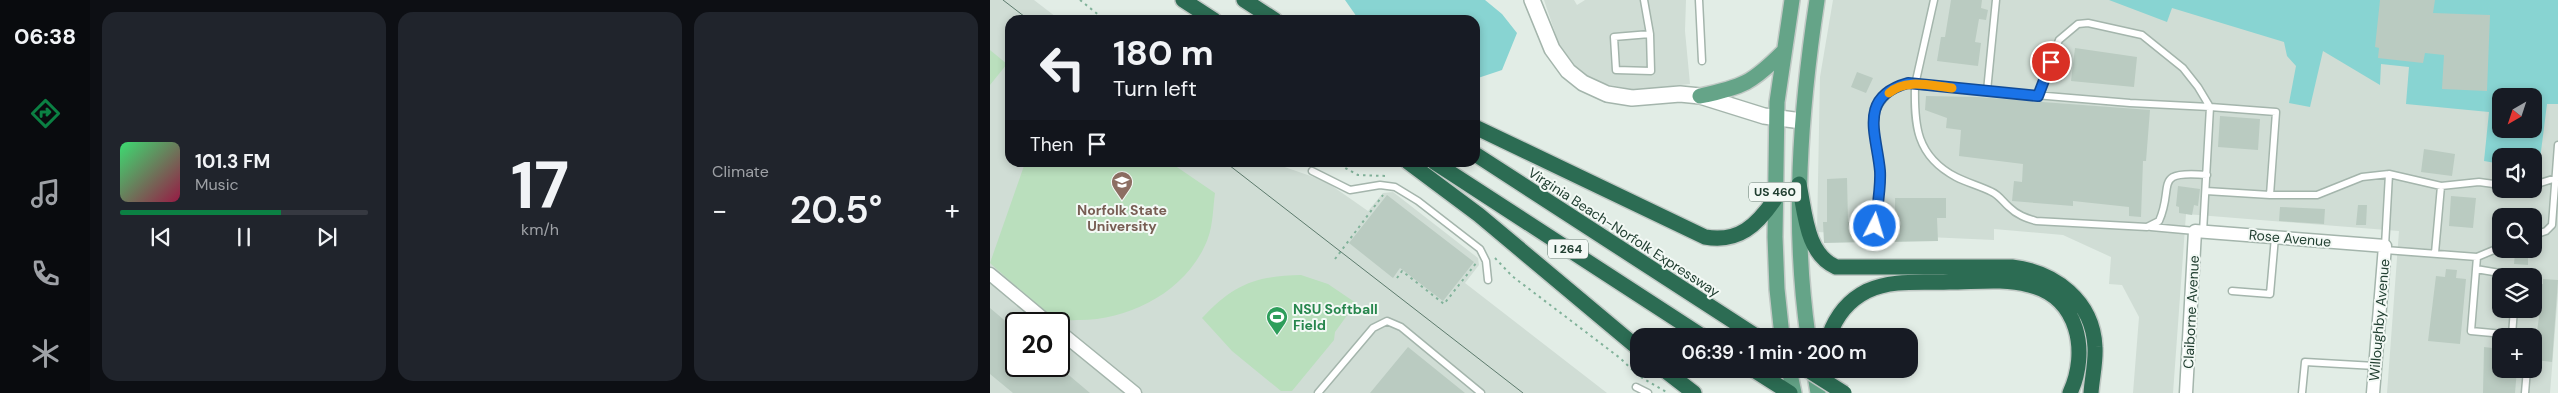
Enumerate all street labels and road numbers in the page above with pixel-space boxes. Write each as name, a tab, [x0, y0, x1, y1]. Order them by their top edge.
street label: Virginia Beach-Norfolk Expressway	[1525, 163, 1723, 301]
road number: US 460	[1749, 182, 1801, 202]
street label: Rose Avenue	[2248, 225, 2332, 251]
road number: I 264	[1548, 240, 1588, 258]
street label: Claiborne Avenue	[2179, 255, 2203, 369]
street label: Willoughby Avenue	[2365, 258, 2393, 382]

